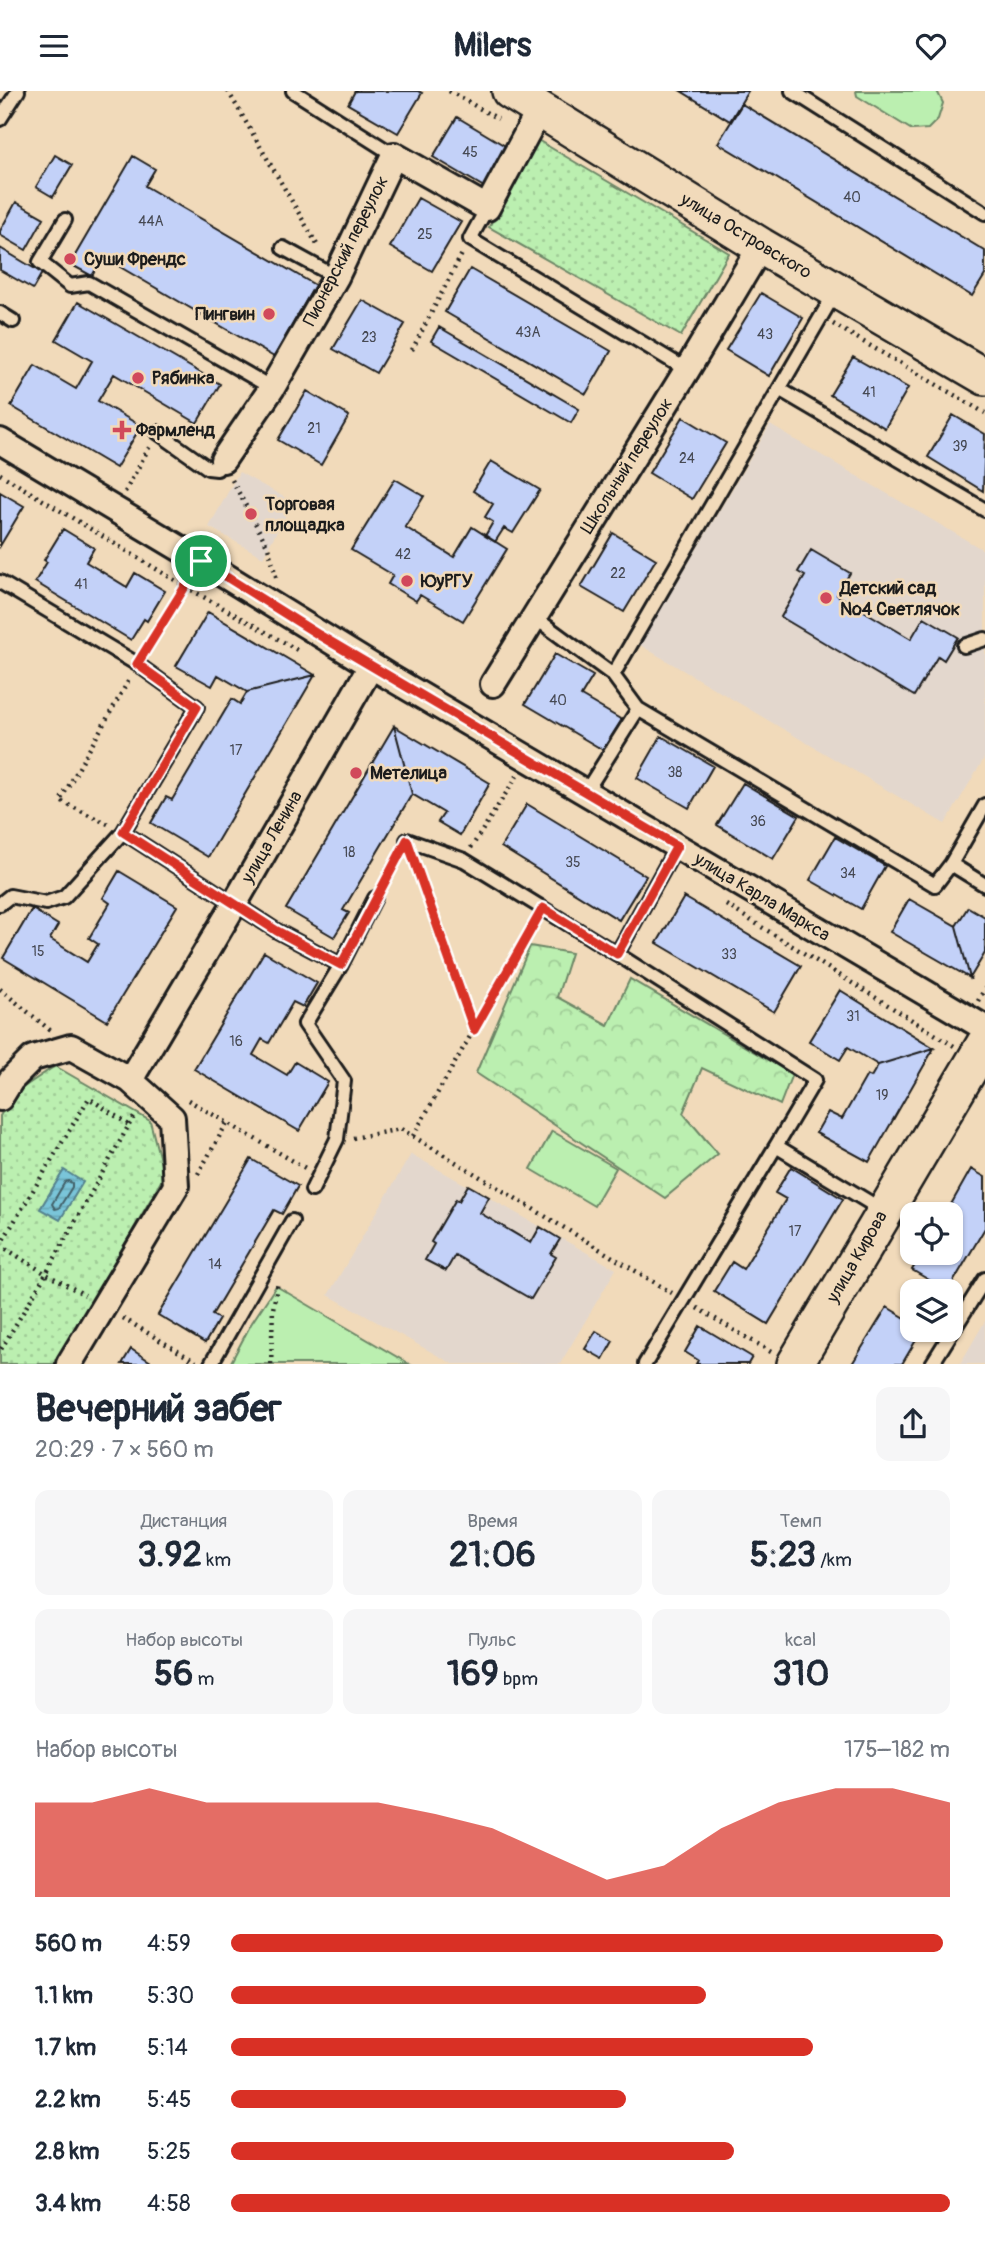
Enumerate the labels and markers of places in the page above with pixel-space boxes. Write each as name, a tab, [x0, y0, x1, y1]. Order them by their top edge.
place label: Суши Френдс	[84, 248, 186, 271]
marker: Суши Френдс	[62, 251, 78, 267]
place label: Пингвин	[195, 303, 255, 326]
marker: Пингвин	[261, 306, 277, 322]
place label: Рябинка	[152, 367, 215, 390]
marker: Рябинка	[130, 370, 146, 386]
place label: Фармленд	[135, 419, 215, 442]
marker: Фармленд	[114, 422, 130, 438]
place label: Торговая площадка	[264, 493, 345, 537]
marker: Торговая площадка	[243, 506, 259, 522]
pin	[171, 531, 231, 591]
place label: ЮуРГУ	[420, 570, 473, 593]
marker: ЮуРГУ	[399, 573, 415, 589]
place label: Детский сад №4 Светлячок	[839, 577, 960, 621]
marker: Детский сад №4 Светлячок	[818, 590, 834, 606]
place label: Метелица	[370, 762, 447, 785]
marker: Метелица	[348, 765, 364, 781]

